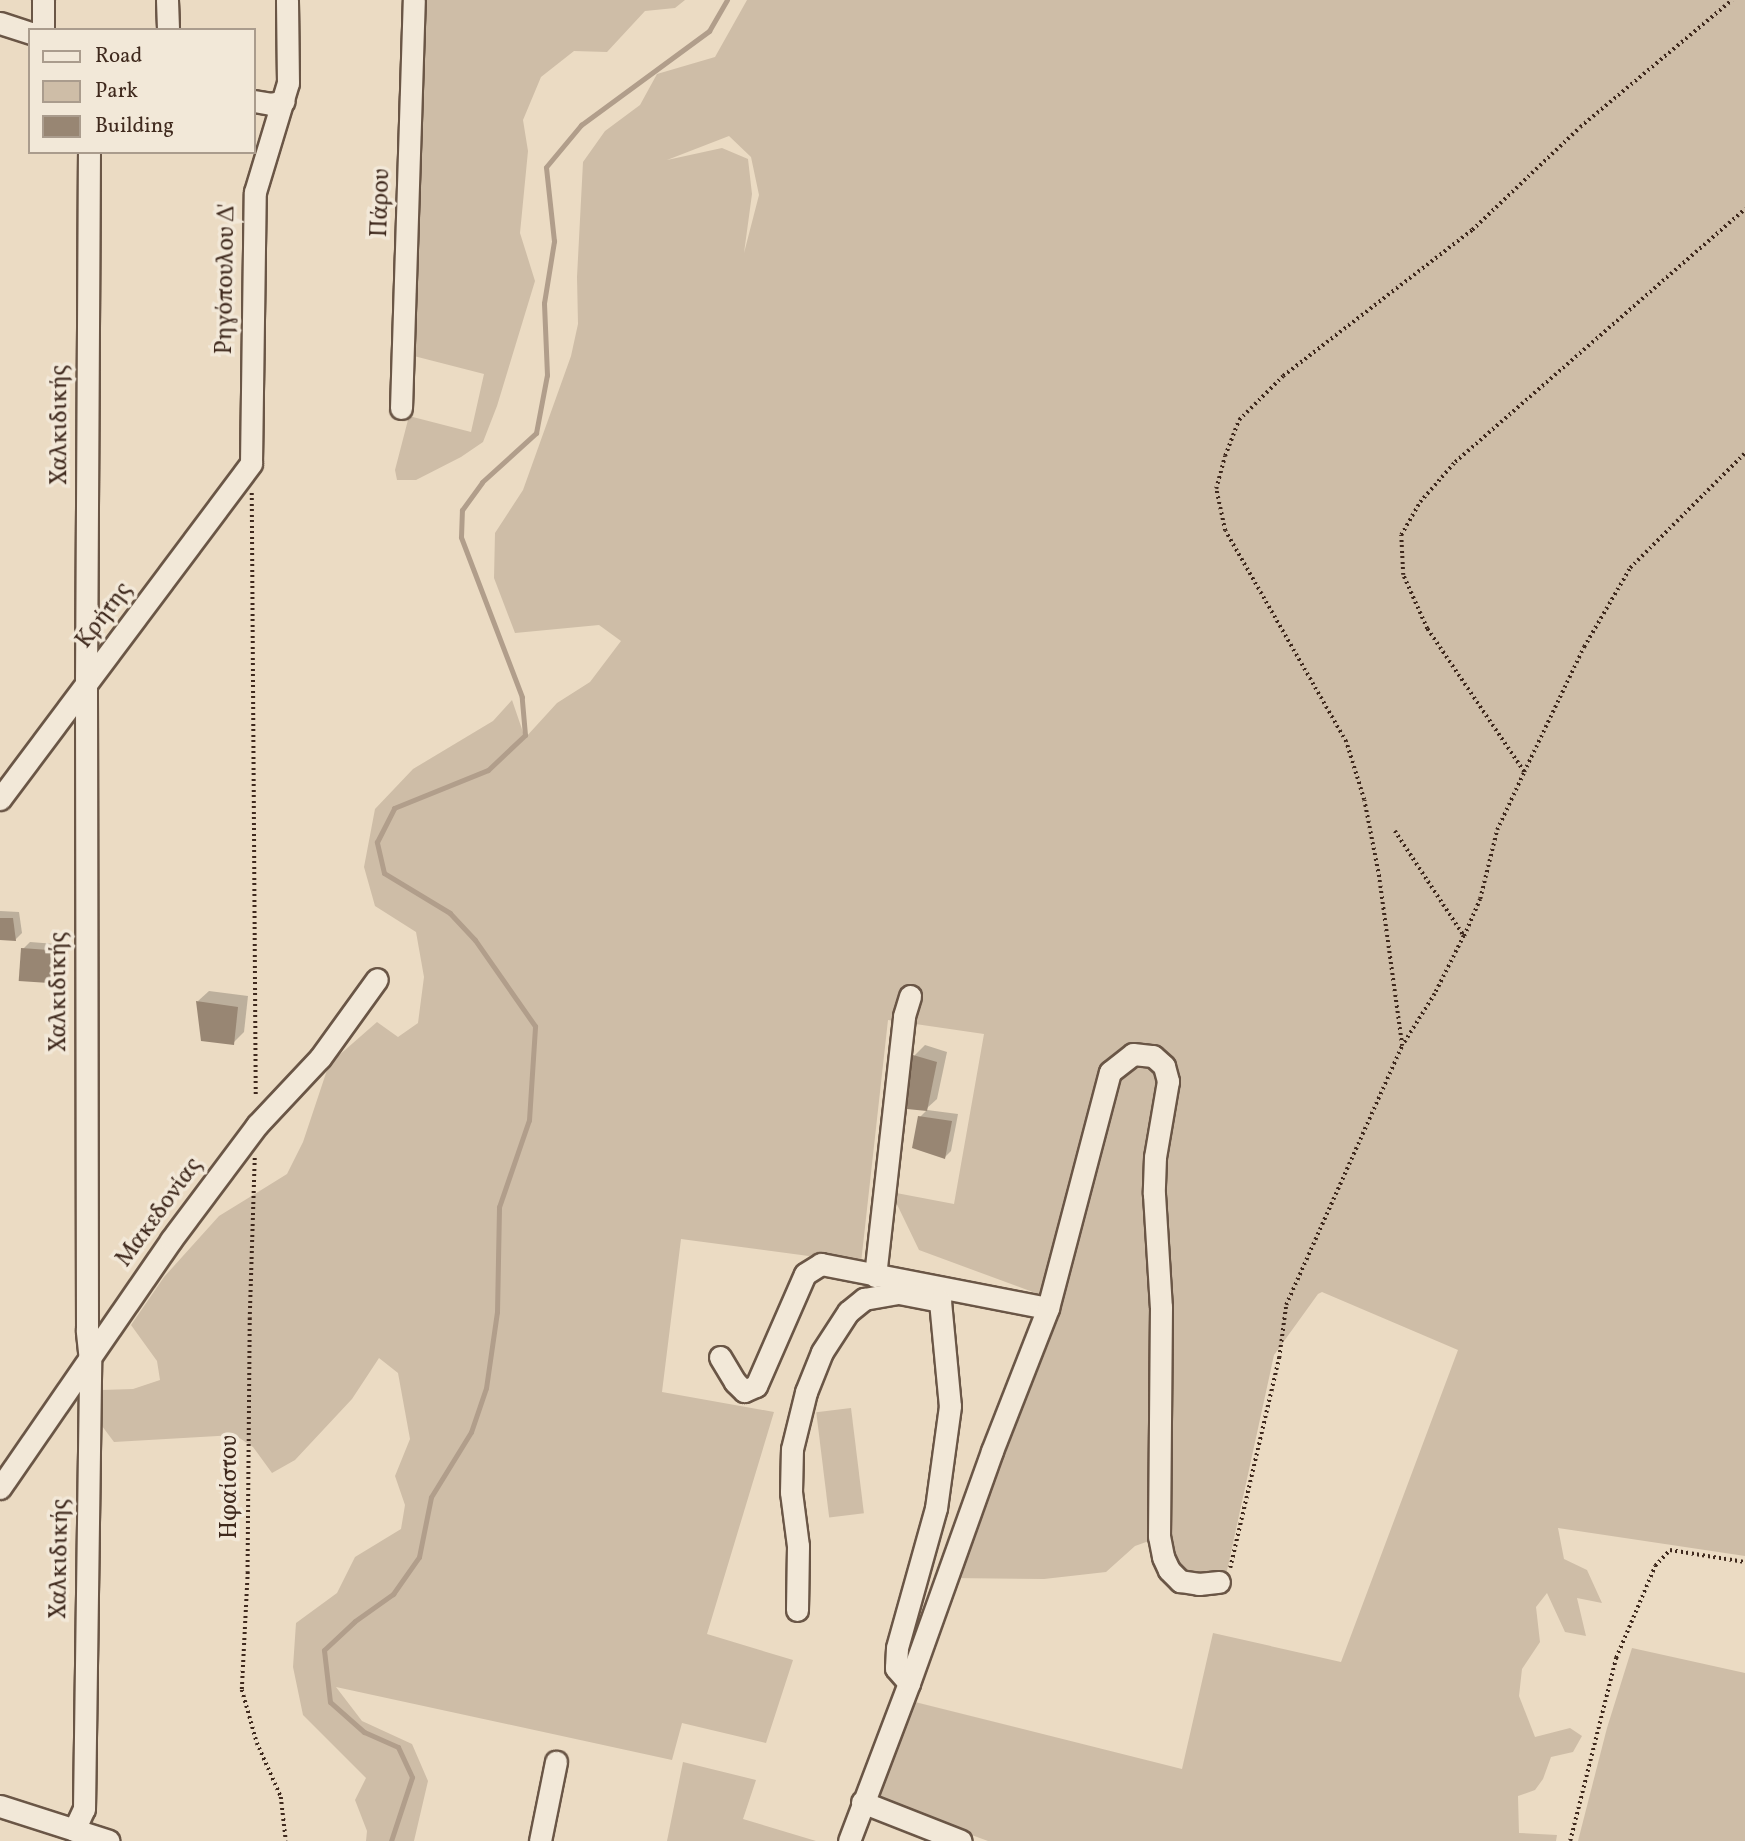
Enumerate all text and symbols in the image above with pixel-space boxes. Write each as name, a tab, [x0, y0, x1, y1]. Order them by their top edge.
legend	[28, 28, 256, 154]
text: Road	[95, 42, 142, 71]
text: Park	[95, 77, 138, 106]
text: Building	[95, 112, 174, 141]
street label: Πάρου	[366, 168, 398, 238]
street label: Ρηγόπουλου Δ'	[211, 203, 243, 355]
street label: Χαλκιδικής	[47, 365, 75, 485]
street label: Κρήτης	[71, 577, 139, 655]
street label: Χαλκιδικής	[46, 932, 74, 1052]
street label: Μακεδονίας	[111, 1153, 209, 1273]
street label: Ηφαίστου	[217, 1435, 245, 1539]
street label: Χαλκιδικής	[46, 1498, 76, 1620]

